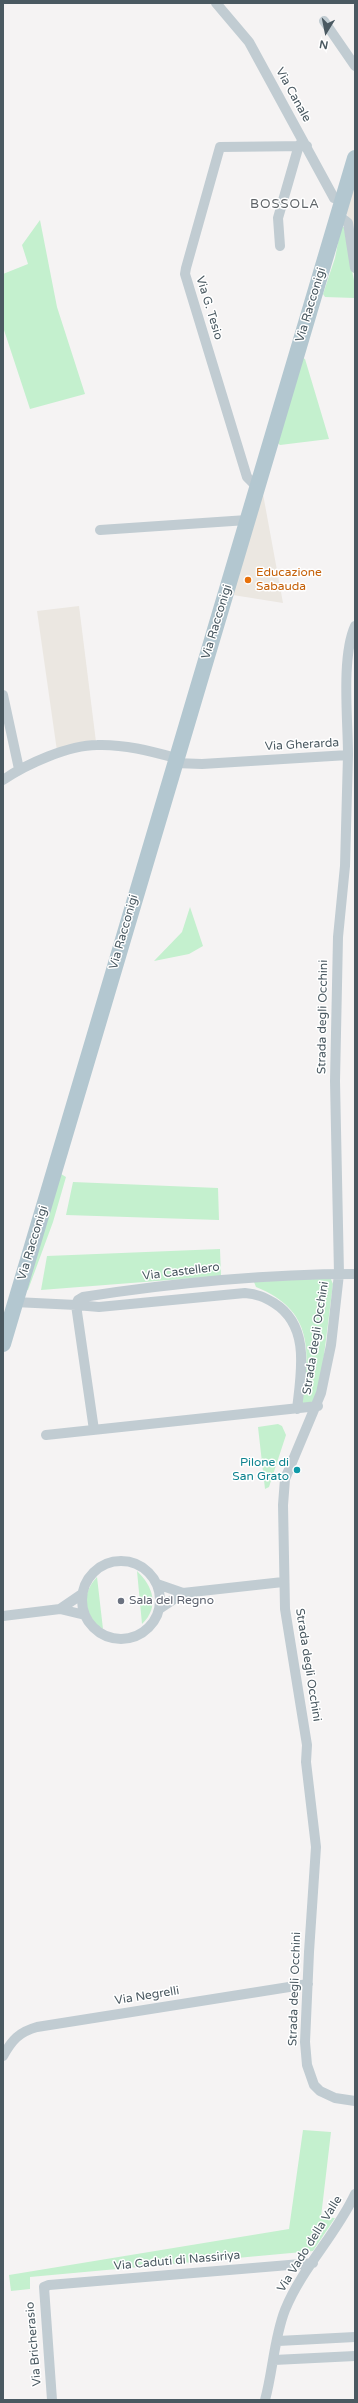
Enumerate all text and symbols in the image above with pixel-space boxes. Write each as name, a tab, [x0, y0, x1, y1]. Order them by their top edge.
north arrow	[306, 12, 346, 52]
text: N	[318, 37, 329, 51]
street label: Via Canale	[272, 65, 314, 125]
district label: BOSSOLA	[250, 197, 320, 213]
street label: Via Racconigi	[293, 266, 329, 344]
street label: Via G. Tesio	[193, 274, 225, 342]
place label: Educazione Sabauda	[256, 566, 322, 594]
marker: Educazione Sabauda	[243, 575, 253, 585]
street label: Via Racconigi	[199, 583, 235, 661]
street label: Via Gherarda	[265, 736, 339, 754]
street label: Via Racconigi	[106, 893, 142, 971]
street label: Strada degli Occhini	[315, 960, 331, 1074]
street label: Via Racconigi	[15, 1204, 51, 1282]
street label: Via Castellero	[142, 1260, 220, 1284]
street label: Strada degli Occhini	[300, 1280, 332, 1396]
place label: Pilone di San Grato	[232, 1456, 289, 1484]
marker: Pilone di San Grato	[292, 1465, 302, 1475]
place label: Sala del Regno	[129, 1594, 214, 1608]
marker: Sala del Regno	[116, 1596, 126, 1606]
street label: Strada degli Occhini	[292, 1607, 324, 1723]
street label: Strada degli Occhini	[286, 1932, 304, 2046]
street label: Via Negrelli	[114, 1984, 180, 2008]
street label: Via Vado della Valle	[275, 2193, 345, 2295]
street label: Via Caduti di Nassiriya	[113, 2248, 241, 2274]
street label: Via Bricherasio	[23, 2301, 45, 2387]

